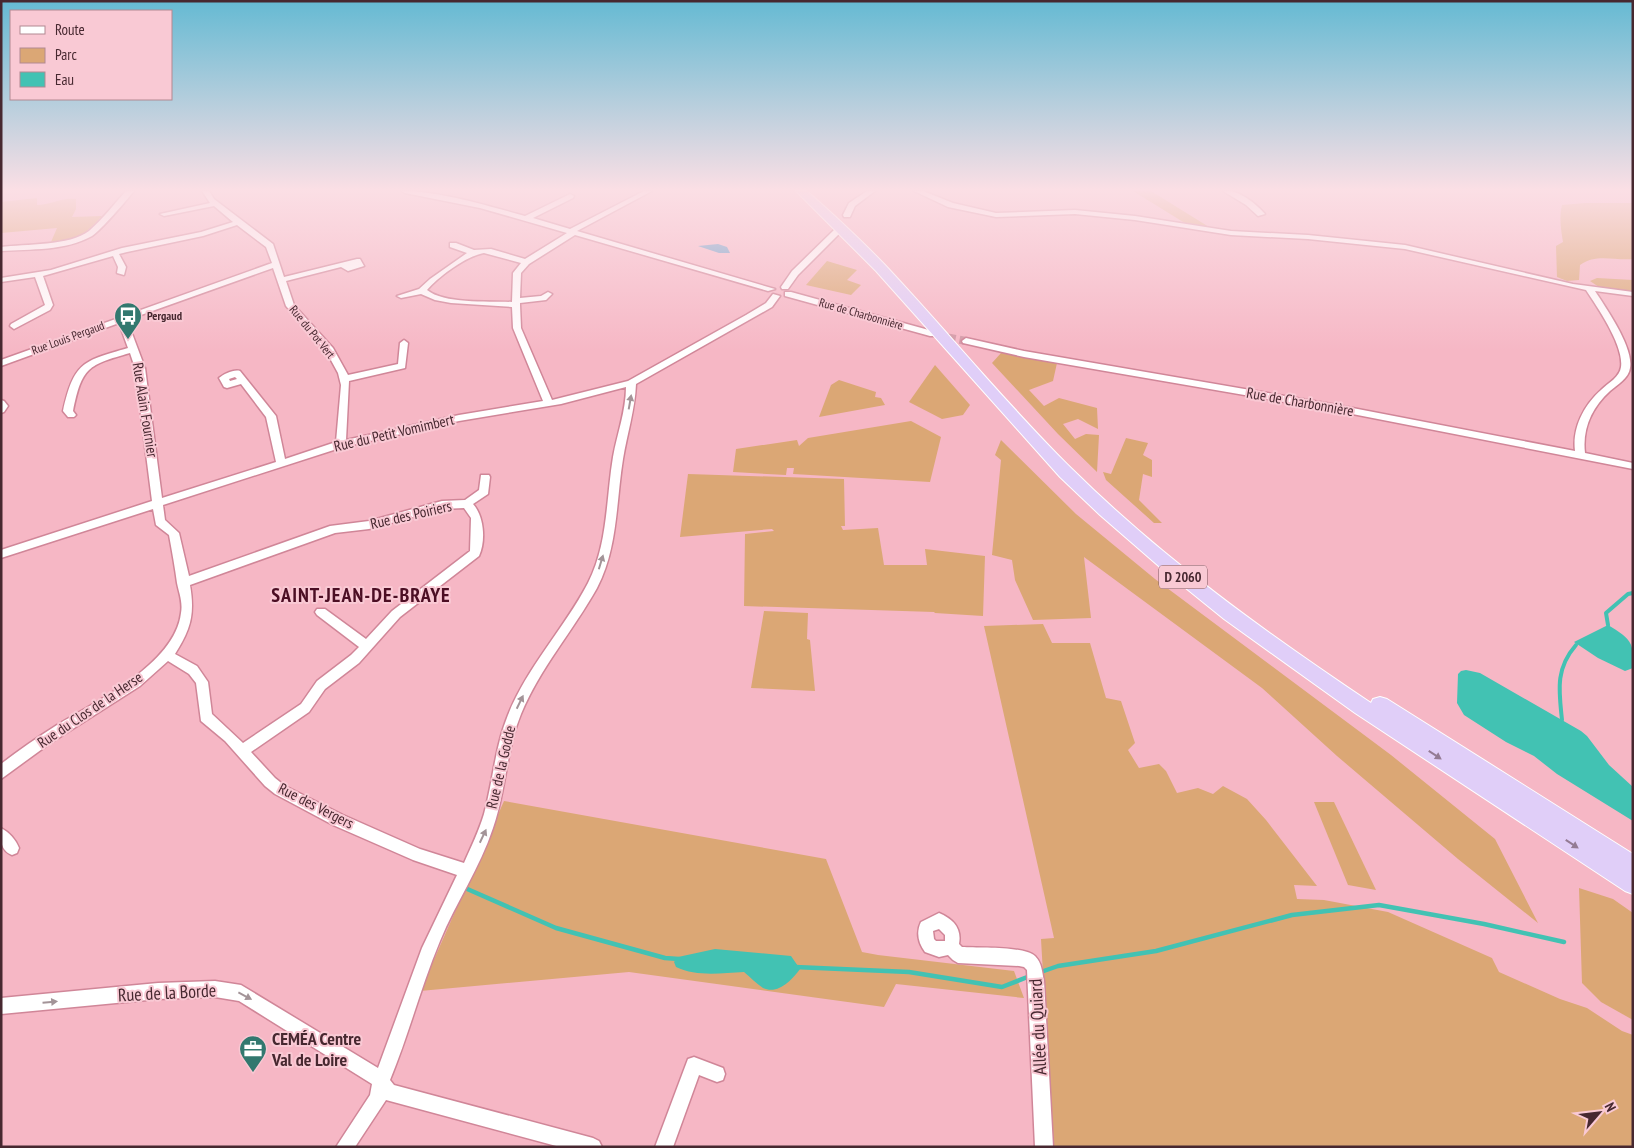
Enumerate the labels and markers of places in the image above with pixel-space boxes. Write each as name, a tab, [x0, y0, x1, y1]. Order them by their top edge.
bus stop icon: Pergaud	[113, 301, 143, 340]
place label: Pergaud	[147, 308, 182, 323]
place label: CEMÉA Centre Val de Loire	[271, 1027, 361, 1071]
office icon: CEMÉA Centre Val de Loire	[238, 1034, 268, 1073]

